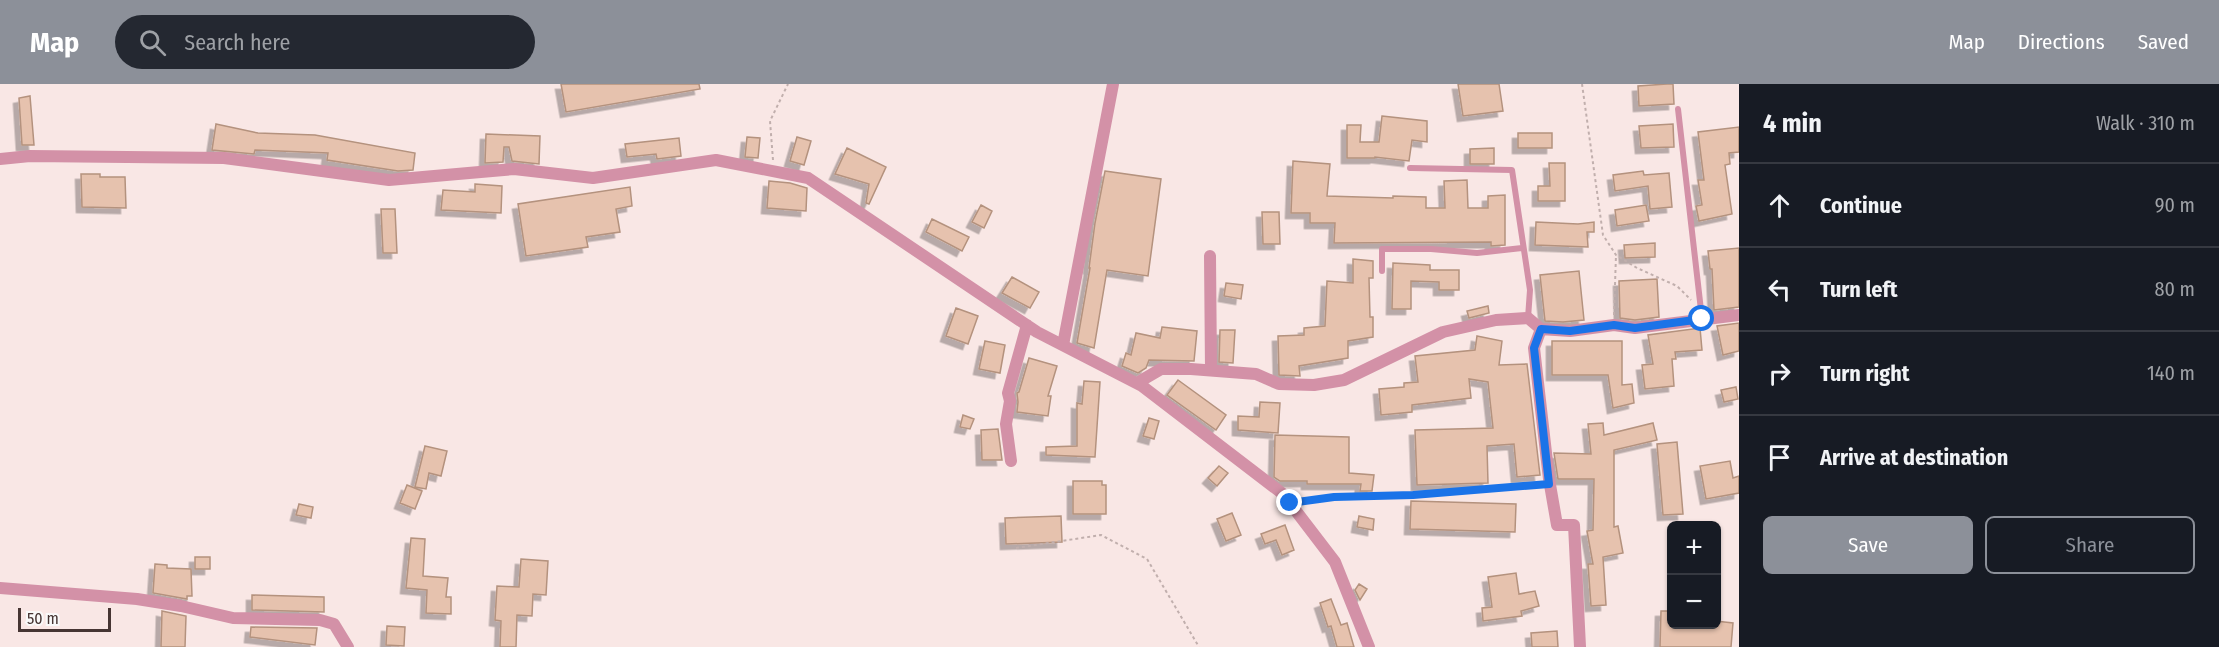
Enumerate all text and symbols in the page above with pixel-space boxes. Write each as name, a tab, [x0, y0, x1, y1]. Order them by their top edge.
search box	[115, 15, 535, 69]
text: Map	[30, 26, 79, 59]
icon: search	[136, 26, 169, 59]
text: Search here	[184, 29, 290, 56]
text: Map	[1948, 29, 1985, 55]
text: Directions	[2018, 29, 2105, 55]
text: Saved	[2138, 29, 2189, 55]
text: 4 min	[1763, 108, 1822, 139]
text: Walk · 310 m	[2096, 111, 2195, 135]
icon: ahead	[1763, 189, 1796, 222]
text: Continue	[1820, 192, 1902, 219]
text: 90 m	[2155, 193, 2195, 217]
icon: left	[1763, 273, 1796, 306]
text: Turn left	[1820, 276, 1898, 303]
text: 80 m	[2155, 277, 2195, 301]
route start	[1688, 305, 1714, 331]
icon: right	[1763, 357, 1796, 390]
text: Turn right	[1820, 360, 1909, 387]
text: 140 m	[2147, 361, 2195, 385]
icon: arrive	[1763, 441, 1796, 474]
text: Arrive at destination	[1820, 444, 2008, 471]
route end	[1276, 489, 1302, 515]
button: Save	[1763, 516, 1973, 574]
button: Share	[1985, 516, 2195, 574]
map controls	[1667, 521, 1721, 629]
button: +	[1667, 521, 1721, 575]
button: −	[1667, 575, 1721, 629]
scale bar	[18, 605, 111, 632]
text: 50 m	[27, 609, 59, 628]

